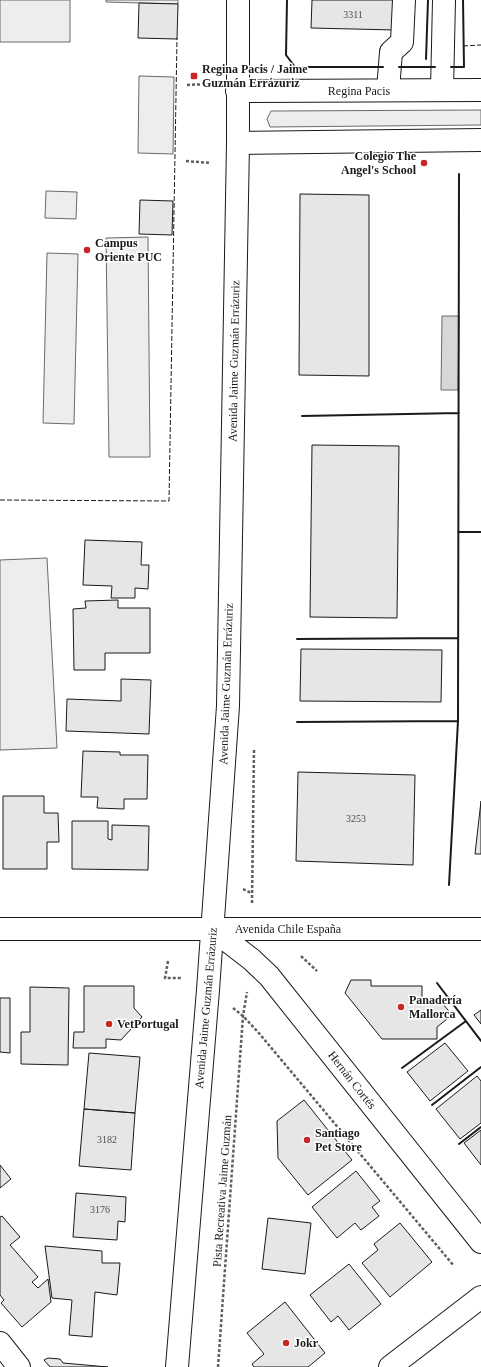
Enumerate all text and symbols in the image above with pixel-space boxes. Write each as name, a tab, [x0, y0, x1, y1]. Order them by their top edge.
house number: 3311	[343, 9, 363, 20]
place label: Regina Pacis / Jaime Guzmán Errázuriz	[202, 62, 308, 90]
marker: Regina Pacis / Jaime Guzmán Errázuriz	[189, 71, 199, 81]
street label: Regina Pacis	[328, 84, 390, 98]
place label: Colegio The Angel's School	[341, 149, 417, 177]
marker: Colegio The Angel's School	[419, 158, 429, 168]
place label: Campus Oriente PUC	[95, 236, 162, 264]
marker: Campus Oriente PUC	[82, 245, 92, 255]
street label: Avenida Jaime Guzmán Errázuriz	[226, 280, 242, 442]
street label: Avenida Jaime Guzmán Errázuriz	[216, 603, 236, 765]
house number: 3253	[346, 813, 366, 824]
street label: Avenida Chile España	[235, 922, 342, 936]
street label: Avenida Jaime Guzmán Errázuriz	[192, 927, 220, 1089]
place label: Panadería Mallorca	[409, 993, 462, 1021]
marker: Panadería Mallorca	[396, 1002, 406, 1012]
place label: VetPortugal	[117, 1017, 179, 1031]
marker: VetPortugal	[104, 1019, 114, 1029]
street label: Hernán Cortés	[325, 1048, 379, 1112]
street label: Pista Recreativa Jaime Guzmán	[210, 1115, 234, 1267]
place label: Santiago Pet Store	[315, 1126, 362, 1154]
house number: 3182	[97, 1134, 117, 1145]
marker: Santiago Pet Store	[302, 1135, 312, 1145]
house number: 3176	[90, 1204, 110, 1215]
place label: Jokr	[294, 1336, 319, 1350]
marker: Jokr	[281, 1338, 291, 1348]

